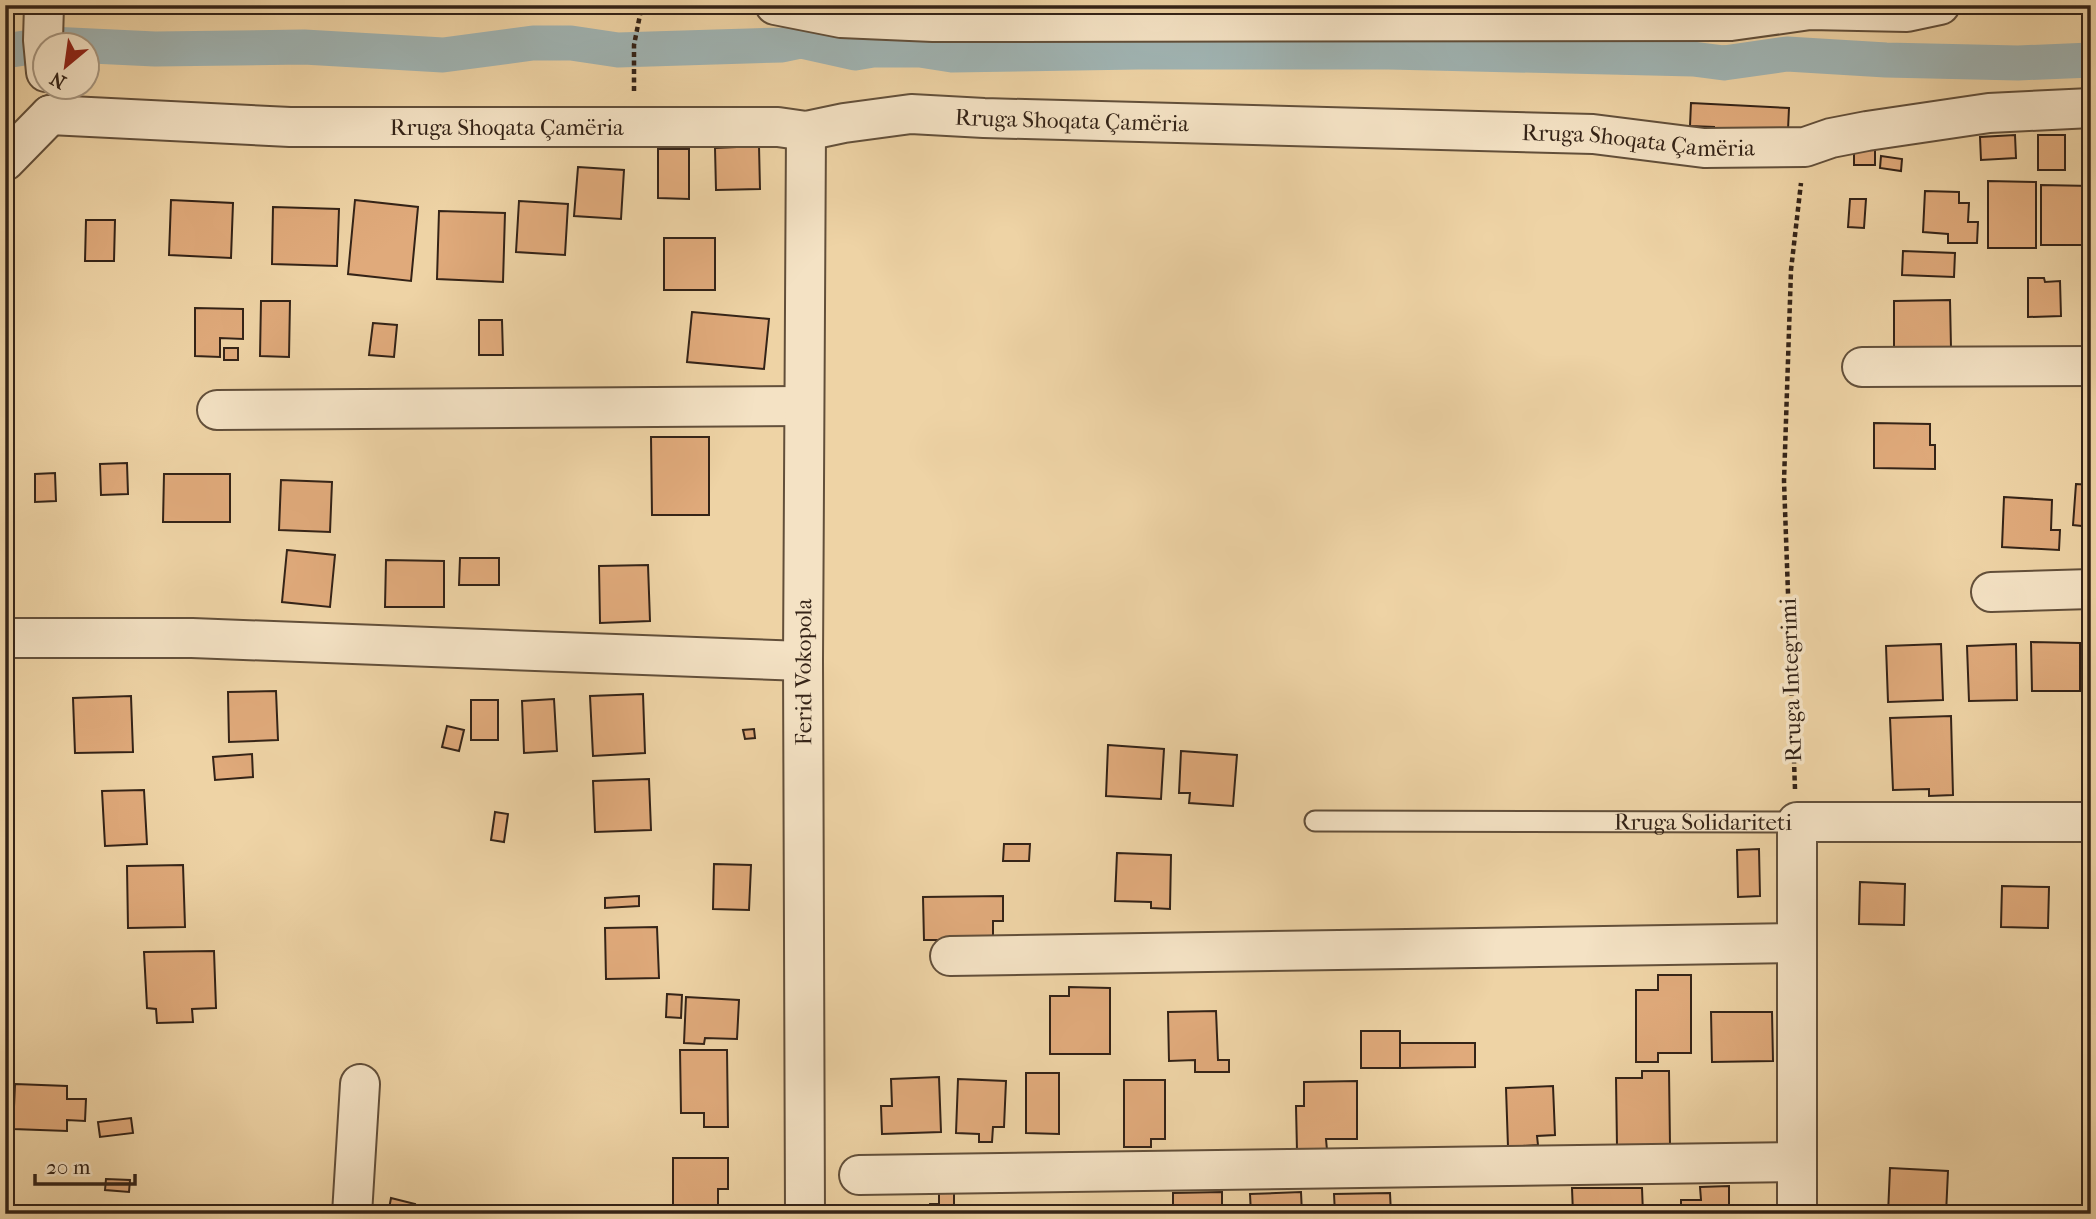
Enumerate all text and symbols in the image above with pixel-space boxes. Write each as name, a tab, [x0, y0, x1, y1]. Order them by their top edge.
north arrow	[32, 32, 102, 102]
text: N	[46, 67, 70, 93]
street label: Rruga Shoqata Çamëria	[954, 103, 1189, 137]
street label: Rruga Shoqata Çamëria	[390, 114, 624, 141]
street label: Rruga Shoqata Çamëria	[1521, 119, 1755, 162]
street label: Rruga Integrimi	[1775, 597, 1807, 762]
street label: Ferid Vokopola	[789, 598, 817, 745]
street label: Rruga Solidariteti	[1614, 808, 1792, 835]
scale bar	[35, 1142, 135, 1186]
text: 20 m	[46, 1155, 91, 1179]

